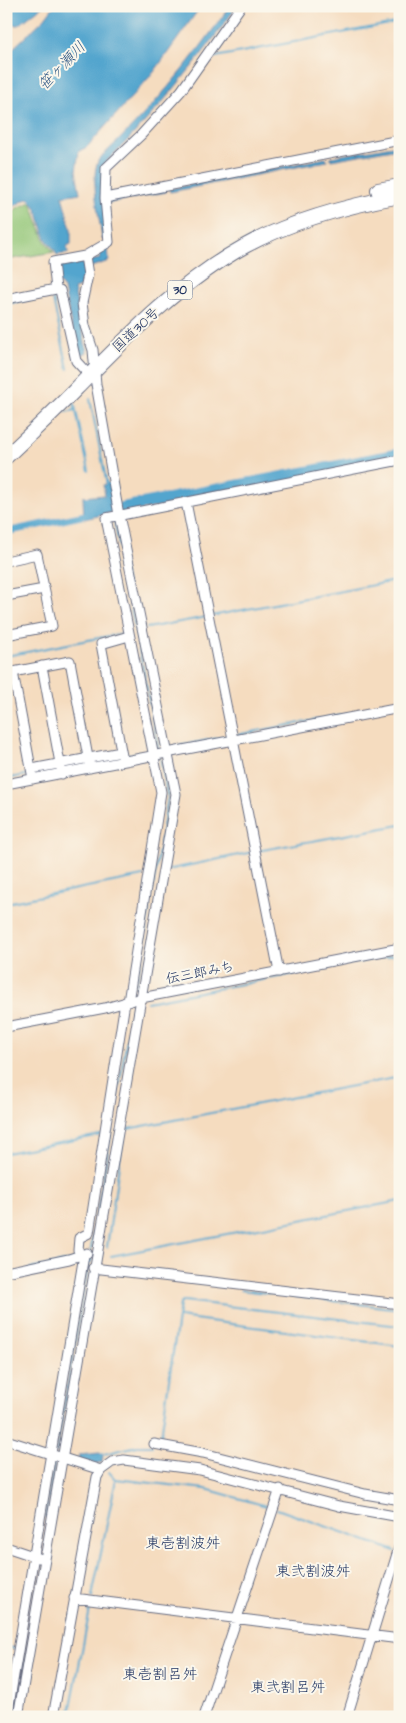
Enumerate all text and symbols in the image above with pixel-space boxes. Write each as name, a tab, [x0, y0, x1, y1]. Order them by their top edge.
water label: 笹ヶ瀬川	[34, 37, 90, 95]
road number: 30	[168, 280, 192, 300]
street label: 国道30号	[108, 303, 164, 357]
street label: 伝三郎みち	[164, 957, 236, 989]
district label: 東壱割波舛	[145, 1533, 221, 1554]
district label: 東弐割波舛	[275, 1561, 351, 1582]
district label: 東壱割呂舛	[122, 1664, 198, 1685]
district label: 東弐割呂舛	[250, 1677, 326, 1698]

